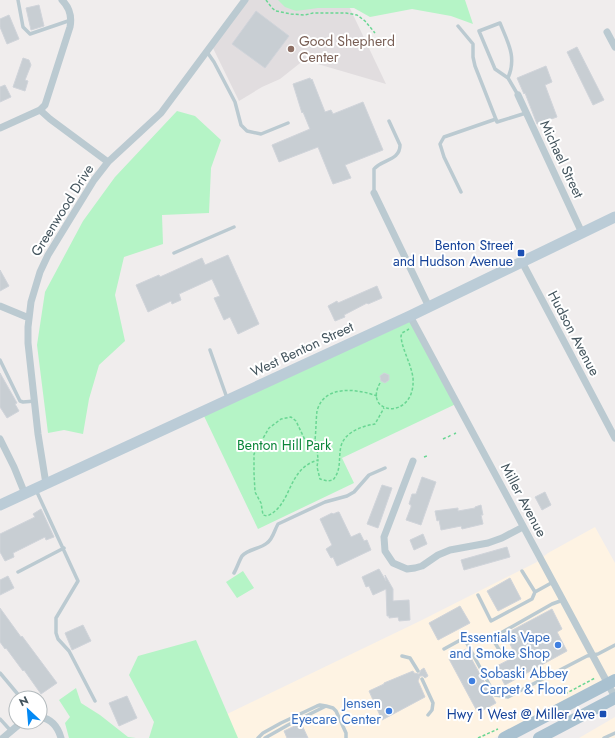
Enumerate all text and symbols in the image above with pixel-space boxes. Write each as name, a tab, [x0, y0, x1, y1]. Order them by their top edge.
place label: Good Shepherd Center	[299, 31, 395, 67]
marker: Good Shepherd Center	[286, 44, 296, 54]
street label: Michael Street	[535, 117, 589, 202]
street label: Greenwood Drive	[26, 160, 98, 260]
place label: Benton Street and Hudson Avenue	[393, 235, 514, 271]
marker: Benton Street and Hudson Avenue	[516, 248, 526, 258]
street label: Hudson Avenue	[543, 287, 605, 379]
street label: West Benton Street	[247, 316, 357, 382]
park label: Benton Hill Park	[237, 435, 332, 455]
street label: Miller Avenue	[496, 459, 552, 541]
place label: Essentials Vape and Smoke Shop	[449, 627, 550, 663]
marker: Essentials Vape and Smoke Shop	[553, 640, 563, 650]
place label: Sobaski Abbey Carpet & Floor	[480, 663, 569, 699]
marker: Sobaski Abbey Carpet & Floor	[467, 676, 477, 686]
north arrow	[8, 690, 48, 730]
text: N	[16, 692, 31, 710]
place label: Jensen Eyecare Center	[291, 693, 381, 729]
place label: Hwy 1 West @ Miller Ave	[447, 704, 595, 724]
marker: Jensen Eyecare Center	[384, 706, 394, 716]
marker: Hwy 1 West @ Miller Ave	[598, 709, 608, 719]

